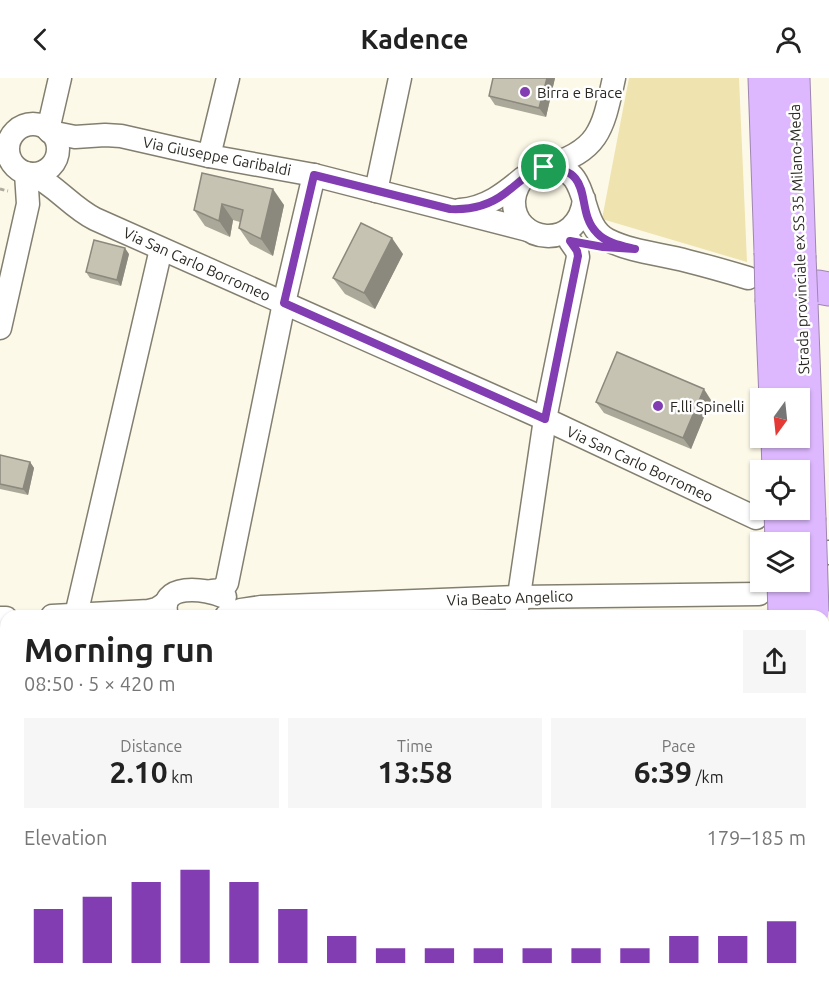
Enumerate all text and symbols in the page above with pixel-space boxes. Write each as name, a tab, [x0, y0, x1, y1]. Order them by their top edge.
icon: back	[24, 23, 57, 56]
icon: person	[772, 23, 805, 56]
text: Kadence	[360, 24, 469, 54]
place label: Birra e Brace	[537, 84, 623, 101]
marker: Birra e Brace	[518, 85, 532, 99]
street label: Strada provinciale ex SS 35 Milano-Meda	[786, 104, 812, 374]
street label: Via Giuseppe Garibaldi	[141, 133, 293, 179]
pin	[518, 141, 569, 192]
icon: arrive	[527, 150, 560, 183]
street label: Via San Carlo Borromeo	[121, 224, 273, 304]
north arrow	[750, 388, 810, 448]
map controls	[750, 388, 810, 592]
place label: F.lli Spinelli	[670, 398, 744, 415]
marker: F.lli Spinelli	[651, 399, 665, 413]
street label: Via San Carlo Borromeo	[564, 423, 716, 505]
button: locate	[750, 460, 810, 520]
button: layers	[750, 532, 810, 592]
street label: Via Beato Angelico	[446, 587, 574, 609]
button: share	[743, 630, 806, 693]
text: Morning run	[24, 631, 214, 668]
text: 08:50 · 5 × 420 m	[24, 672, 176, 695]
text: Distance	[120, 737, 182, 755]
text: Time	[397, 737, 433, 755]
text: Pace	[662, 737, 696, 755]
text: 2.10	[109, 755, 168, 789]
text: 13:58	[377, 755, 453, 789]
text: 6:39	[634, 755, 692, 789]
text: km	[168, 768, 193, 786]
text: /km	[692, 768, 723, 786]
text: Elevation	[24, 826, 107, 849]
text: 179–185 m	[707, 826, 806, 849]

